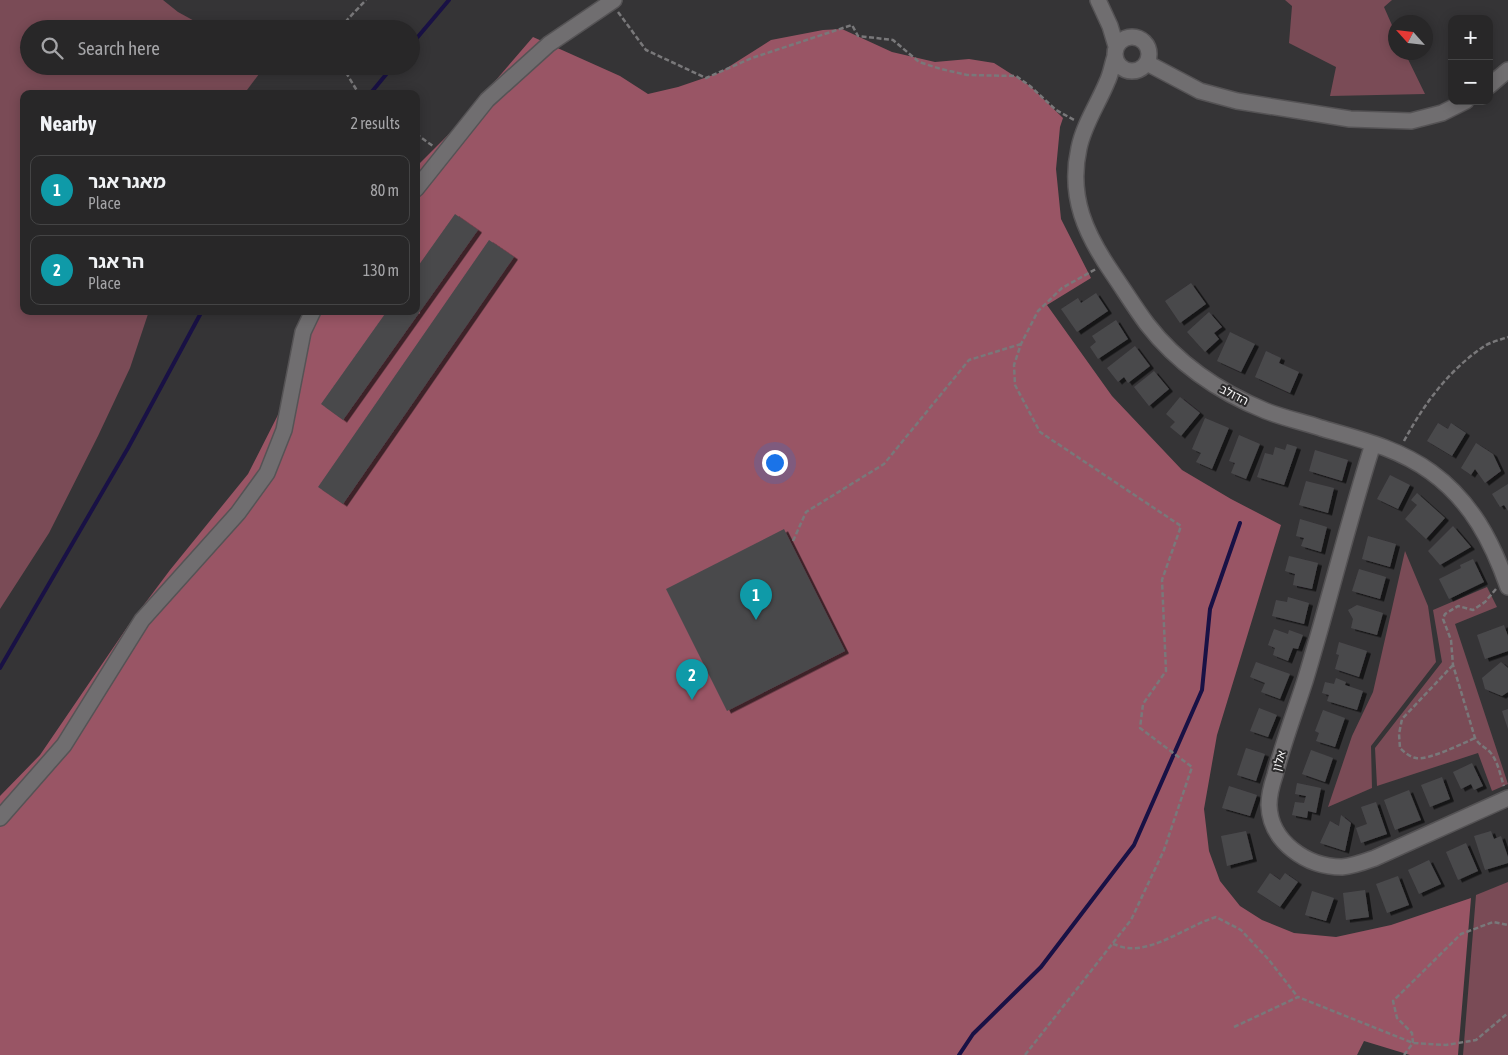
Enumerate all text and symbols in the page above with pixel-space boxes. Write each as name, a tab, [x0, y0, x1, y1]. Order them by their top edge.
north arrow	[1388, 15, 1433, 60]
map controls	[1448, 15, 1493, 105]
button: +	[1448, 15, 1493, 60]
search box	[20, 20, 420, 75]
icon: search	[38, 34, 66, 62]
text: Search here	[78, 37, 160, 59]
button: −	[1448, 60, 1493, 105]
text: Nearby	[40, 111, 96, 135]
text: 2 results	[350, 114, 400, 132]
text: מאגר אגר	[88, 170, 166, 192]
text: 1	[53, 181, 61, 199]
text: 80 m	[370, 181, 399, 199]
text: Place	[88, 194, 121, 212]
text: הר אגר	[88, 250, 144, 272]
text: 2	[53, 261, 61, 279]
text: 130 m	[363, 261, 399, 279]
text: Place	[88, 274, 121, 292]
street label: הדולב	[1217, 382, 1251, 408]
your location	[762, 450, 788, 476]
pin: 1	[740, 579, 772, 620]
pin: 2	[676, 659, 708, 700]
street label: אלון	[1269, 748, 1289, 773]

